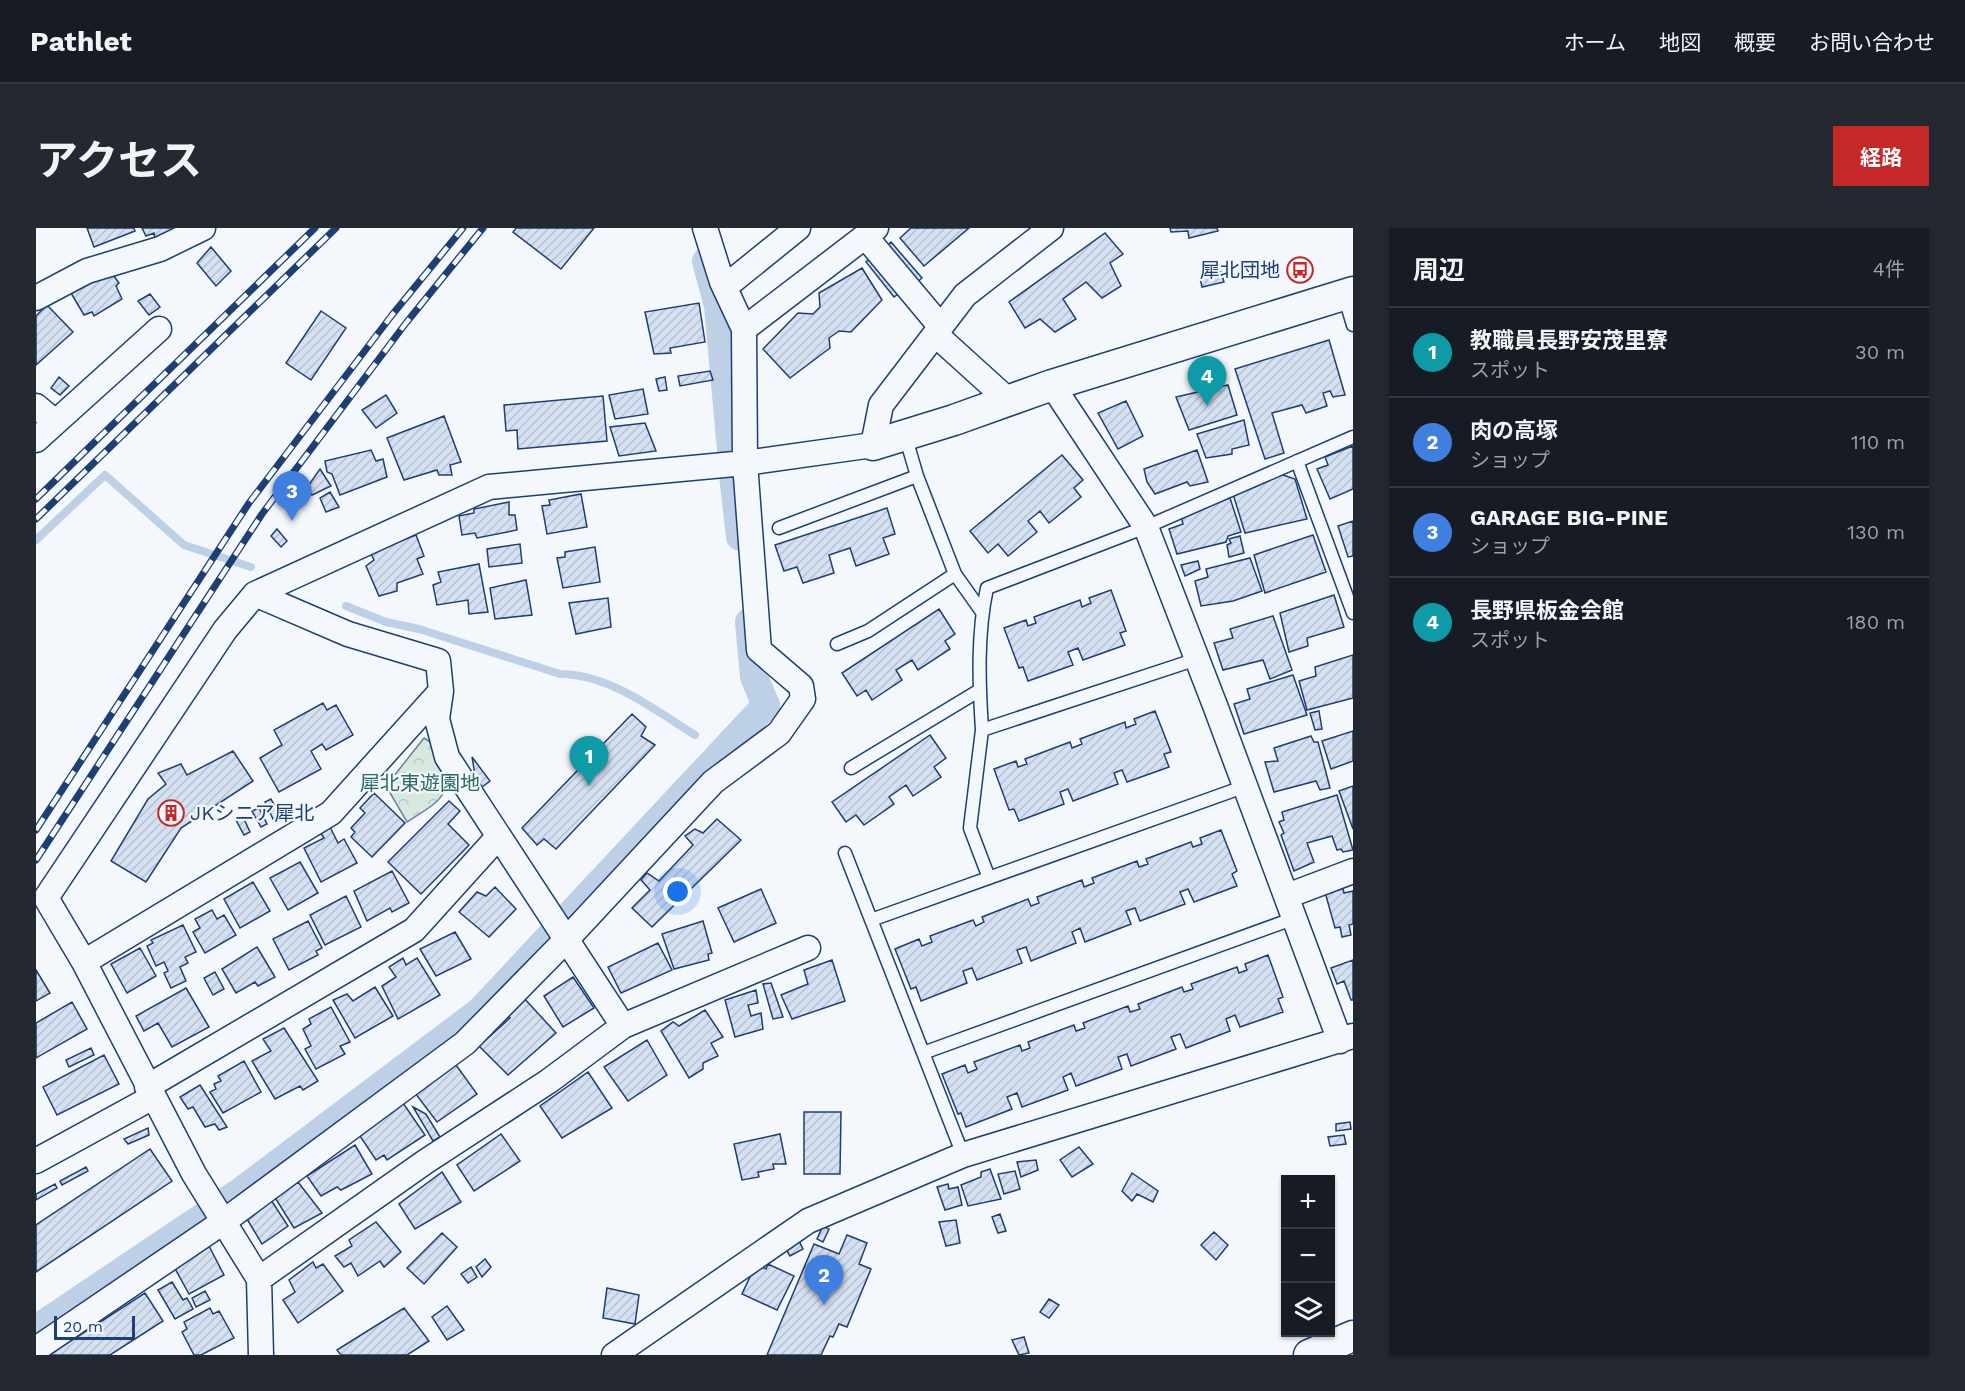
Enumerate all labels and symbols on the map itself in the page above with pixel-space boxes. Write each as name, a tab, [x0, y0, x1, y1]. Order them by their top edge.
bus stop icon: 犀北団地	[1285, 255, 1315, 285]
place label: 犀北団地	[1200, 258, 1280, 282]
pin: 4	[1188, 356, 1226, 406]
pin: 3	[272, 472, 312, 521]
pin: 1	[570, 736, 608, 786]
park label: 犀北東遊園地	[360, 771, 480, 795]
building icon: JKシニア犀北	[156, 798, 186, 828]
place label: JKシニア犀北	[190, 801, 314, 825]
your location	[663, 877, 692, 906]
pin: 2	[804, 1256, 844, 1305]
scale bar	[54, 1313, 135, 1340]

